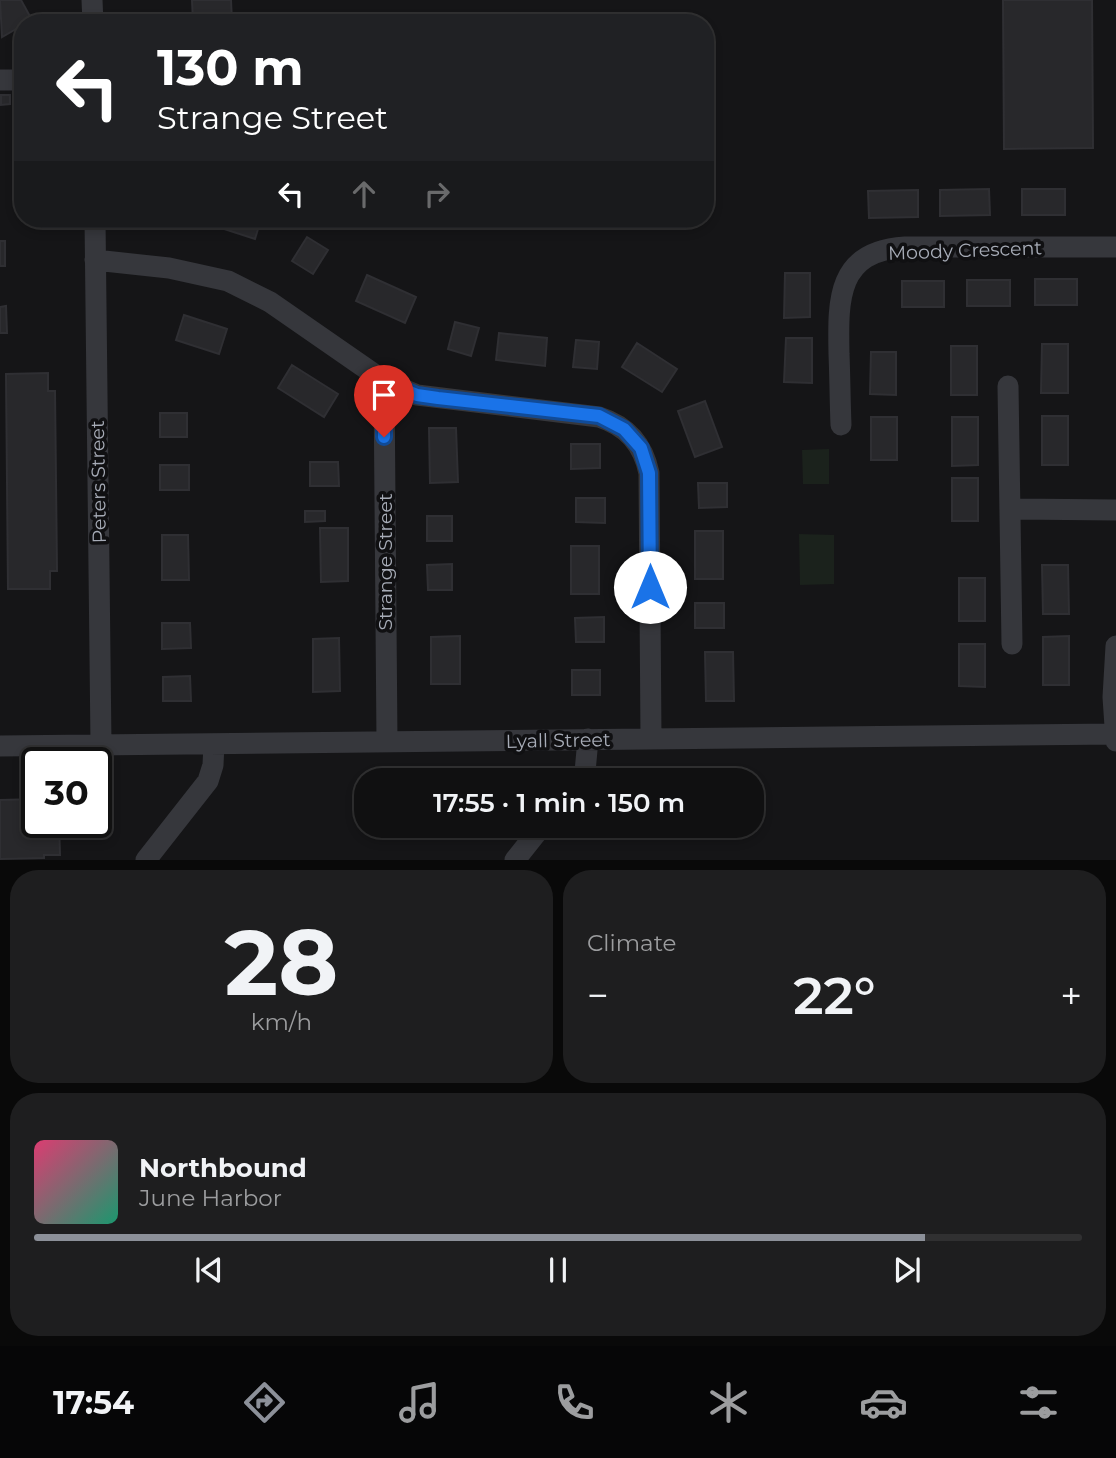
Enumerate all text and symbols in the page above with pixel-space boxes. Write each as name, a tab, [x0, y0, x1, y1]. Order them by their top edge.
text: 130 m	[157, 38, 304, 97]
icon: left	[42, 42, 133, 133]
text: Strange Street	[157, 98, 388, 137]
icon: left	[272, 175, 310, 213]
icon: ahead	[345, 175, 383, 213]
icon: right	[418, 175, 456, 213]
street label: Moody Crescent	[888, 236, 1043, 265]
pin	[354, 365, 414, 437]
icon: arrive	[365, 376, 403, 414]
street label: Peters Street	[86, 420, 111, 544]
street label: Strange Street	[374, 493, 397, 631]
position arrow	[613, 550, 687, 624]
street label: Lyall Street	[505, 728, 611, 753]
speed limit sign: 30	[21, 747, 112, 838]
text: 17:55 · 1 min · 150 m	[433, 787, 685, 819]
text: 28	[225, 907, 338, 1018]
text: Climate	[587, 929, 676, 957]
text: 22°	[793, 964, 876, 1027]
text: −	[587, 972, 609, 1019]
text: +	[1060, 972, 1082, 1019]
text: km/h	[251, 1008, 312, 1036]
text: Northbound	[139, 1152, 307, 1184]
text: June Harbor	[139, 1184, 282, 1212]
icon: previous	[190, 1251, 228, 1289]
icon: pause	[539, 1251, 577, 1289]
icon: next	[888, 1251, 926, 1289]
icon: directions	[240, 1378, 289, 1427]
icon: music	[395, 1378, 444, 1427]
icon: phone	[550, 1378, 599, 1427]
icon: climate	[704, 1378, 753, 1427]
icon: car	[859, 1378, 908, 1427]
icon: filters	[1014, 1378, 1063, 1427]
text: 17:54	[53, 1383, 134, 1422]

